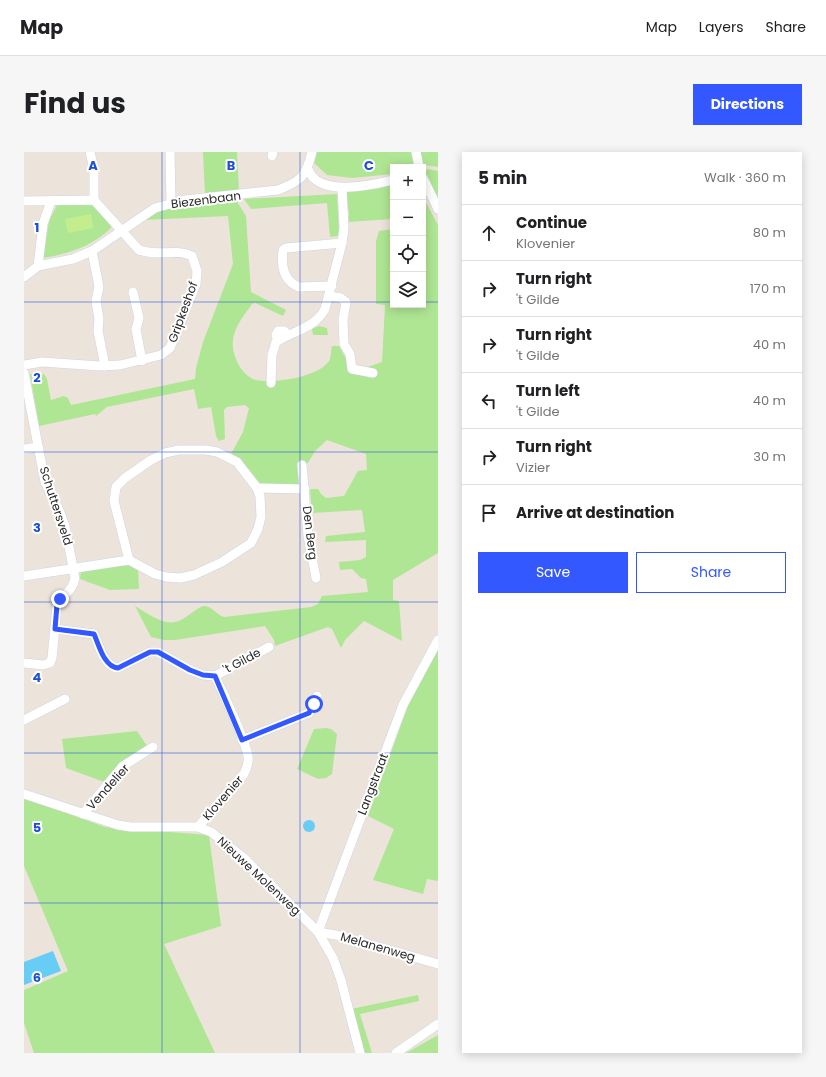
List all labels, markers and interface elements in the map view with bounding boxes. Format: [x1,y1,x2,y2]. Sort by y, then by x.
text: Map [20,14,63,41]
text: Map [646,17,677,37]
text: Layers [699,17,743,37]
text: Share [765,17,806,37]
text: Find us [24,84,126,123]
button: Directions [693,84,802,125]
text: A [88,156,98,175]
text: B [227,156,236,175]
text: C [364,156,374,175]
map controls [390,164,426,308]
button: + [390,164,426,200]
text: 5 min [478,166,527,190]
text: Walk · 360 m [704,168,786,187]
street label: Biezenbaan [170,187,242,212]
button: − [390,200,426,236]
text: Continue [516,212,587,233]
text: 1 [35,218,39,237]
icon: ahead [478,222,500,244]
text: 80 m [753,223,786,242]
text: Klovenier [516,234,575,253]
button: locate [390,236,426,272]
text: Turn right [516,268,592,289]
button: layers [390,272,426,308]
icon: right [478,278,500,300]
street label: Gripkeshof [164,279,201,345]
text: 170 m [750,279,786,298]
text: 't Gilde [516,290,560,309]
text: Turn right [516,324,592,345]
icon: right [478,334,500,356]
text: 40 m [753,335,786,354]
text: 't Gilde [516,346,560,365]
text: 2 [33,368,41,387]
text: Turn left [516,380,580,401]
icon: left [478,390,500,412]
text: 40 m [753,391,786,410]
text: 't Gilde [516,402,560,421]
text: Turn right [516,436,592,457]
icon: right [478,446,500,468]
text: 30 m [753,447,786,466]
text: Vizier [516,458,550,477]
street label: Schuttersveld [36,464,77,547]
icon: arrive [478,502,500,524]
text: Arrive at destination [516,502,674,523]
street label: Den Berg [299,505,322,561]
text: 3 [33,518,41,537]
button: Save [478,552,628,593]
button: Share [636,552,786,593]
route end [51,590,69,608]
street label: 't Gilde [220,644,264,678]
text: 4 [33,668,42,687]
route start [305,695,323,713]
street label: Langstraat [353,751,392,817]
street label: Vendelier [82,760,133,813]
street label: Klovenier [198,771,247,824]
text: 5 [33,818,41,837]
street label: Nieuwe Molenweg [214,832,305,919]
street label: Melanenweg [339,928,418,965]
text: 6 [33,968,41,987]

